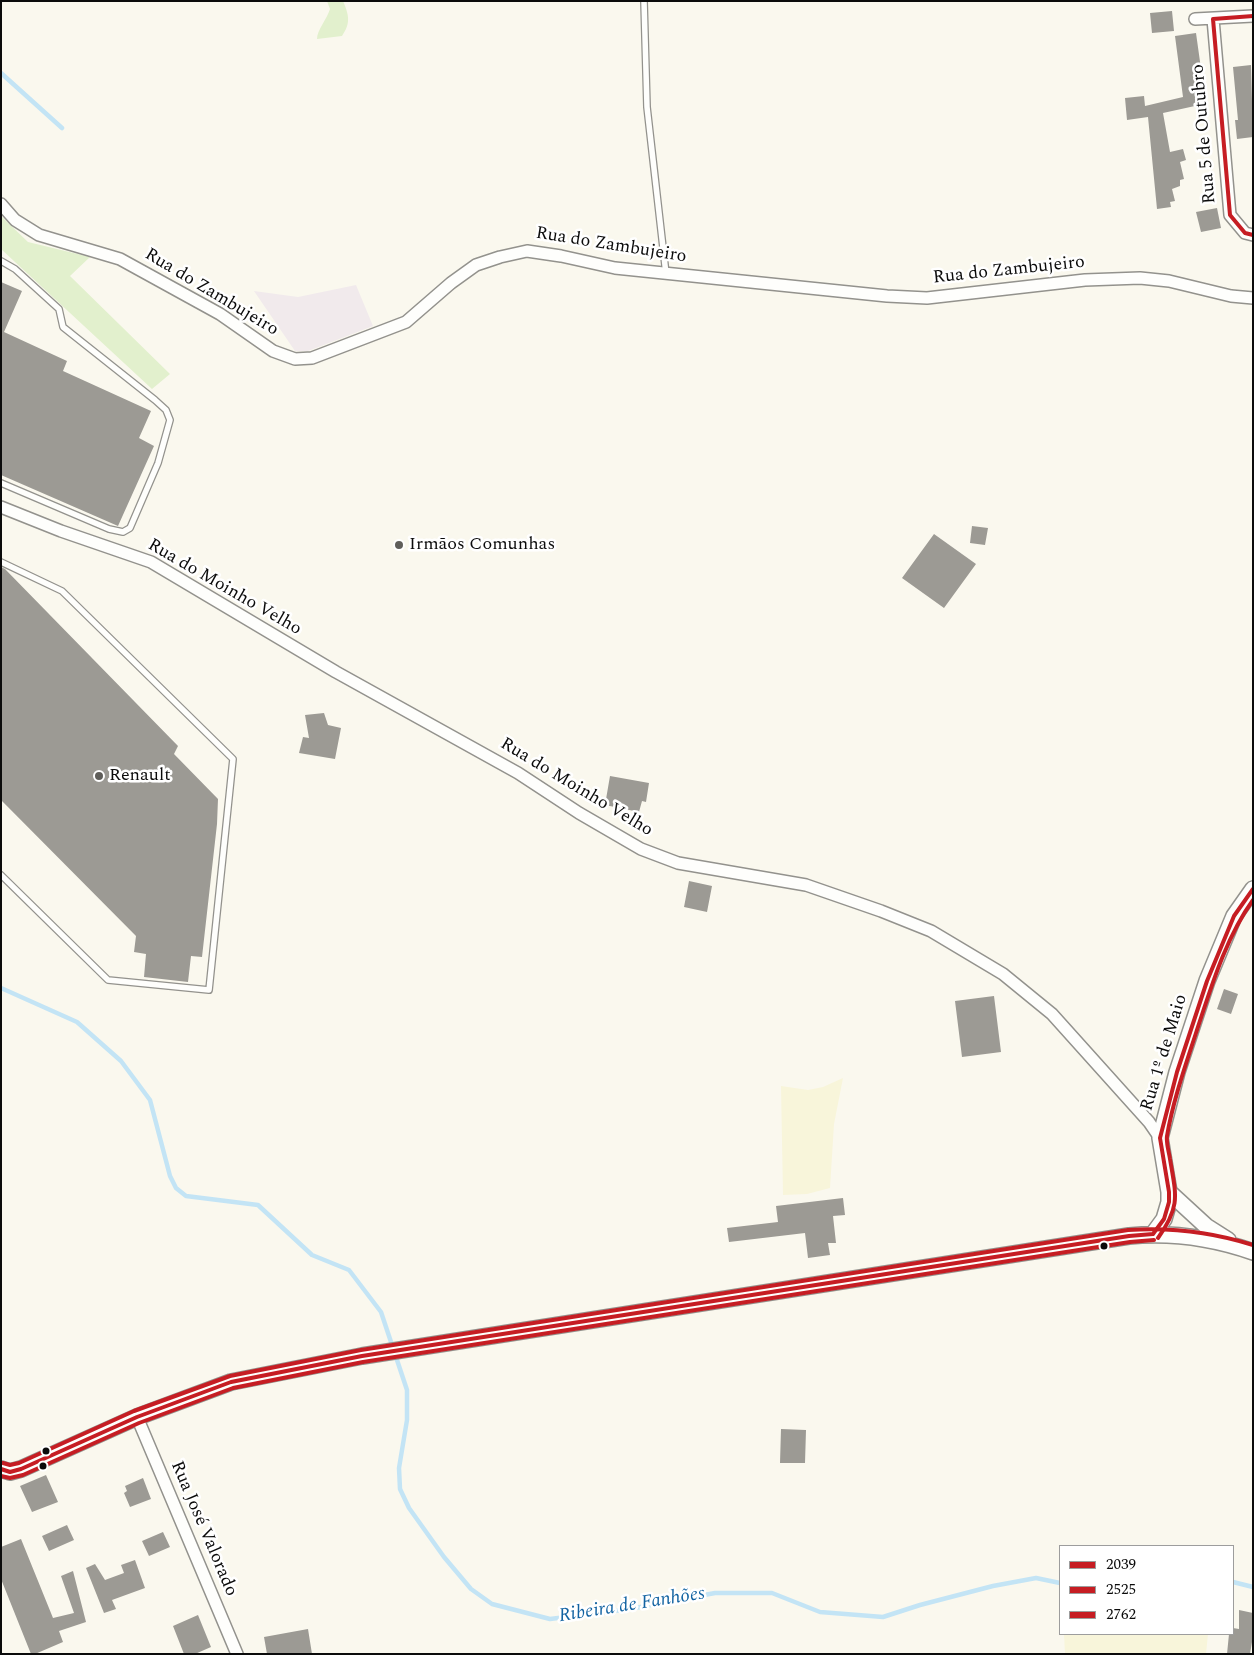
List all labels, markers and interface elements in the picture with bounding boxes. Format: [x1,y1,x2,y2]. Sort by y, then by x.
street label: Rua 5 de Outubro [1188,63,1222,205]
street label: Rua do Zambujeiro [534,223,688,269]
street label: Rua do Zambujeiro [140,245,282,341]
street label: Rua do Zambujeiro [932,252,1086,290]
place label: Irmãos Comunhas [409,534,555,556]
street label: Rua do Moinho Velho [143,535,305,641]
marker: Irmãos Comunhas [393,539,405,551]
street label: Rua do Moinho Velho [496,734,656,842]
place label: Renault [109,765,171,787]
marker: Renault [93,770,105,782]
street label: Rua 1º de Maio [1137,992,1193,1114]
unlabelled marker [1099,1241,1109,1251]
unlabelled marker [41,1446,51,1456]
street label: Rua José Valorado [165,1458,241,1600]
unlabelled marker [38,1461,48,1471]
legend [1059,1545,1234,1635]
text: 2039 [1106,1553,1136,1576]
text: 2525 [1106,1578,1136,1601]
water label: Ribeira de Fanhões [557,1583,707,1629]
text: 2762 [1106,1603,1136,1626]

